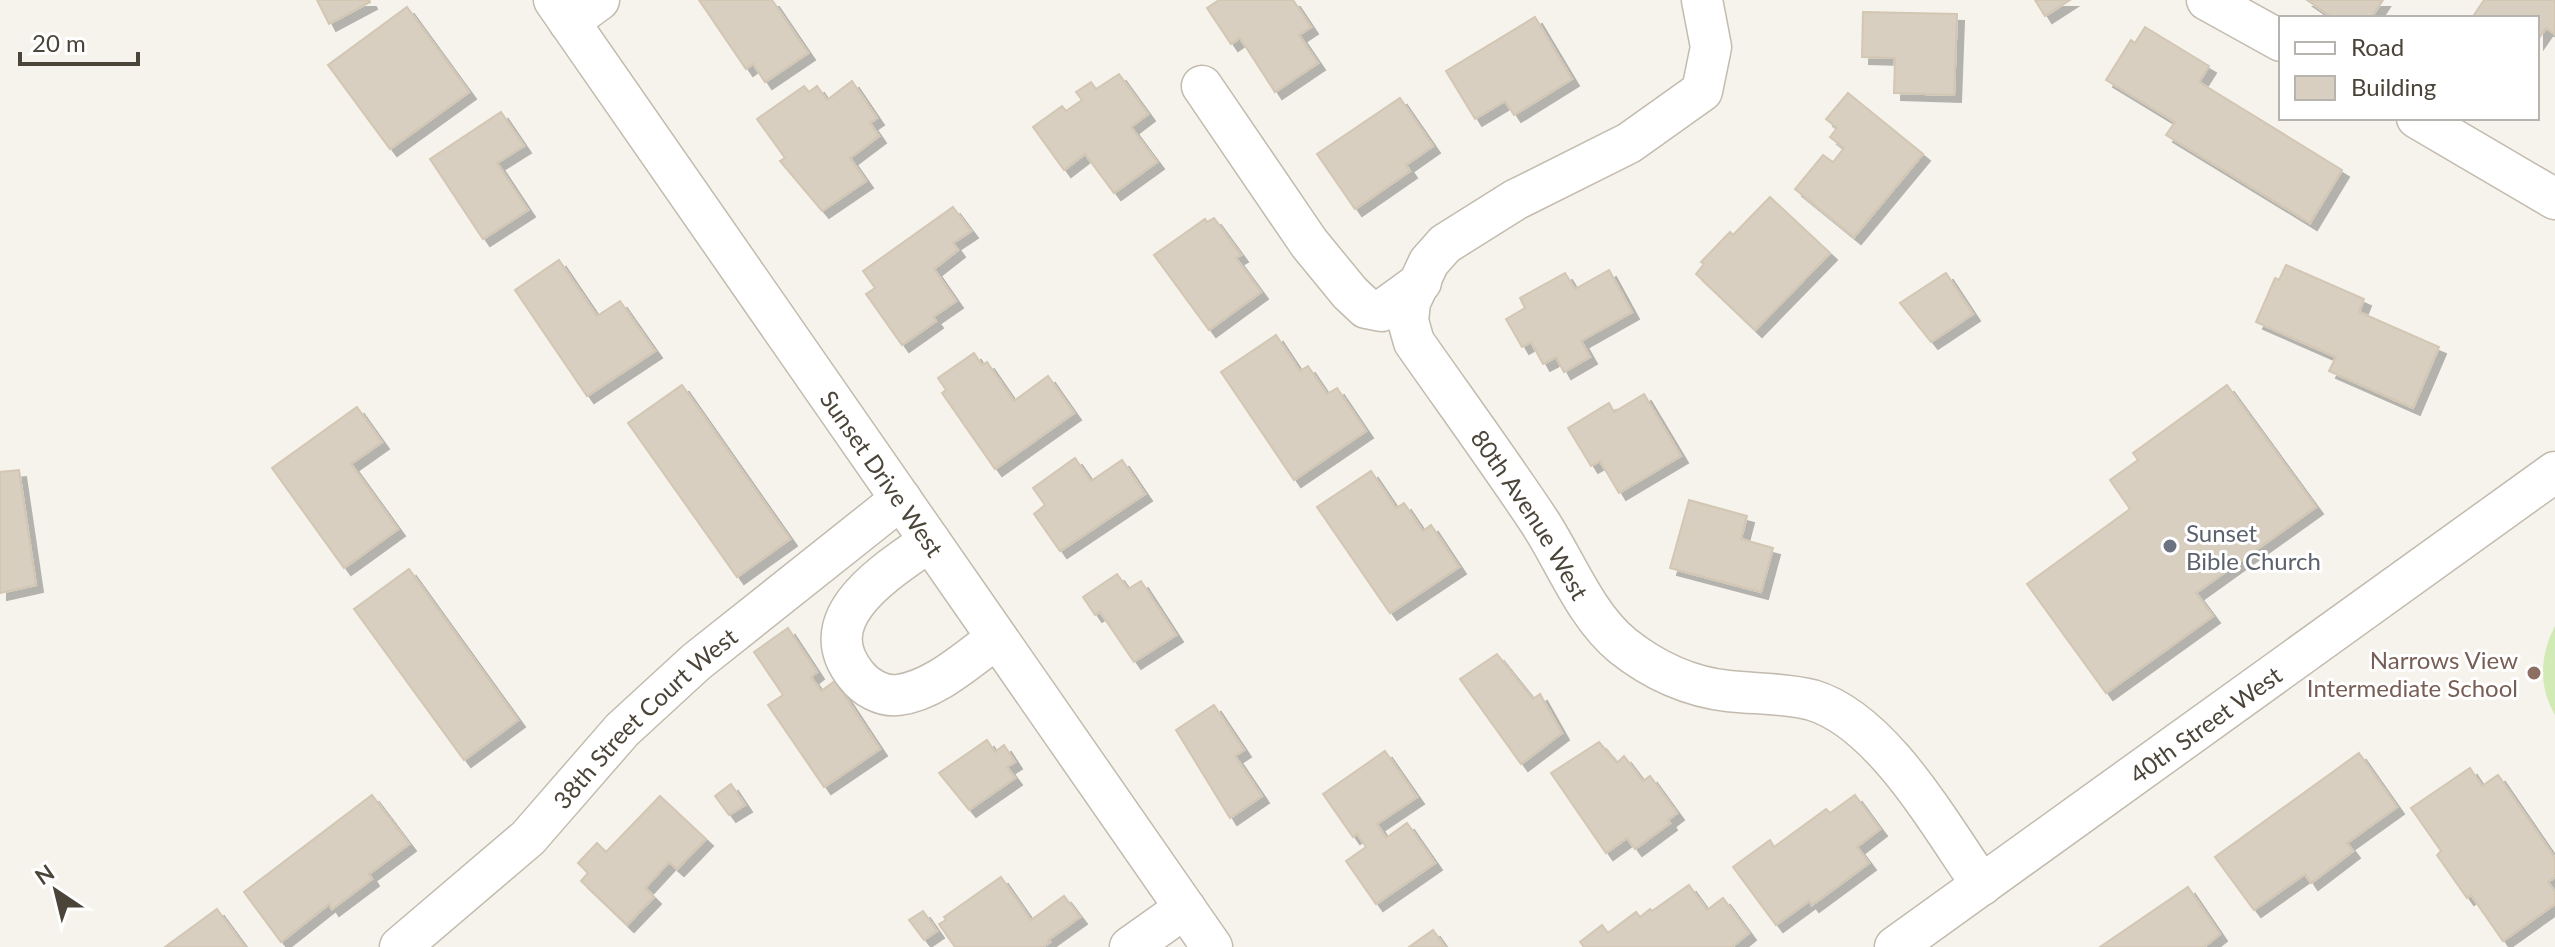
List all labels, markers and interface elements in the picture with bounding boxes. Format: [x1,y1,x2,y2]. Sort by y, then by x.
scale bar [20,16,138,66]
legend [2279,16,2539,120]
text: 20 m [32,28,86,57]
text: Road [2351,32,2404,61]
text: Building [2351,72,2436,101]
street label: Sunset Drive West [815,384,951,562]
street label: 80th Avenue West [1466,424,1595,605]
place label: Sunset Bible Church [2186,518,2321,575]
marker: Sunset Bible Church [2161,537,2179,555]
street label: 38th Street Court West [546,621,743,814]
place label: Narrows View Intermediate School [2307,645,2518,702]
street label: 40th Street West [2123,659,2287,788]
marker: Narrows View Intermediate School [2525,664,2543,682]
north arrow [16,851,96,931]
text: N [30,858,59,890]

